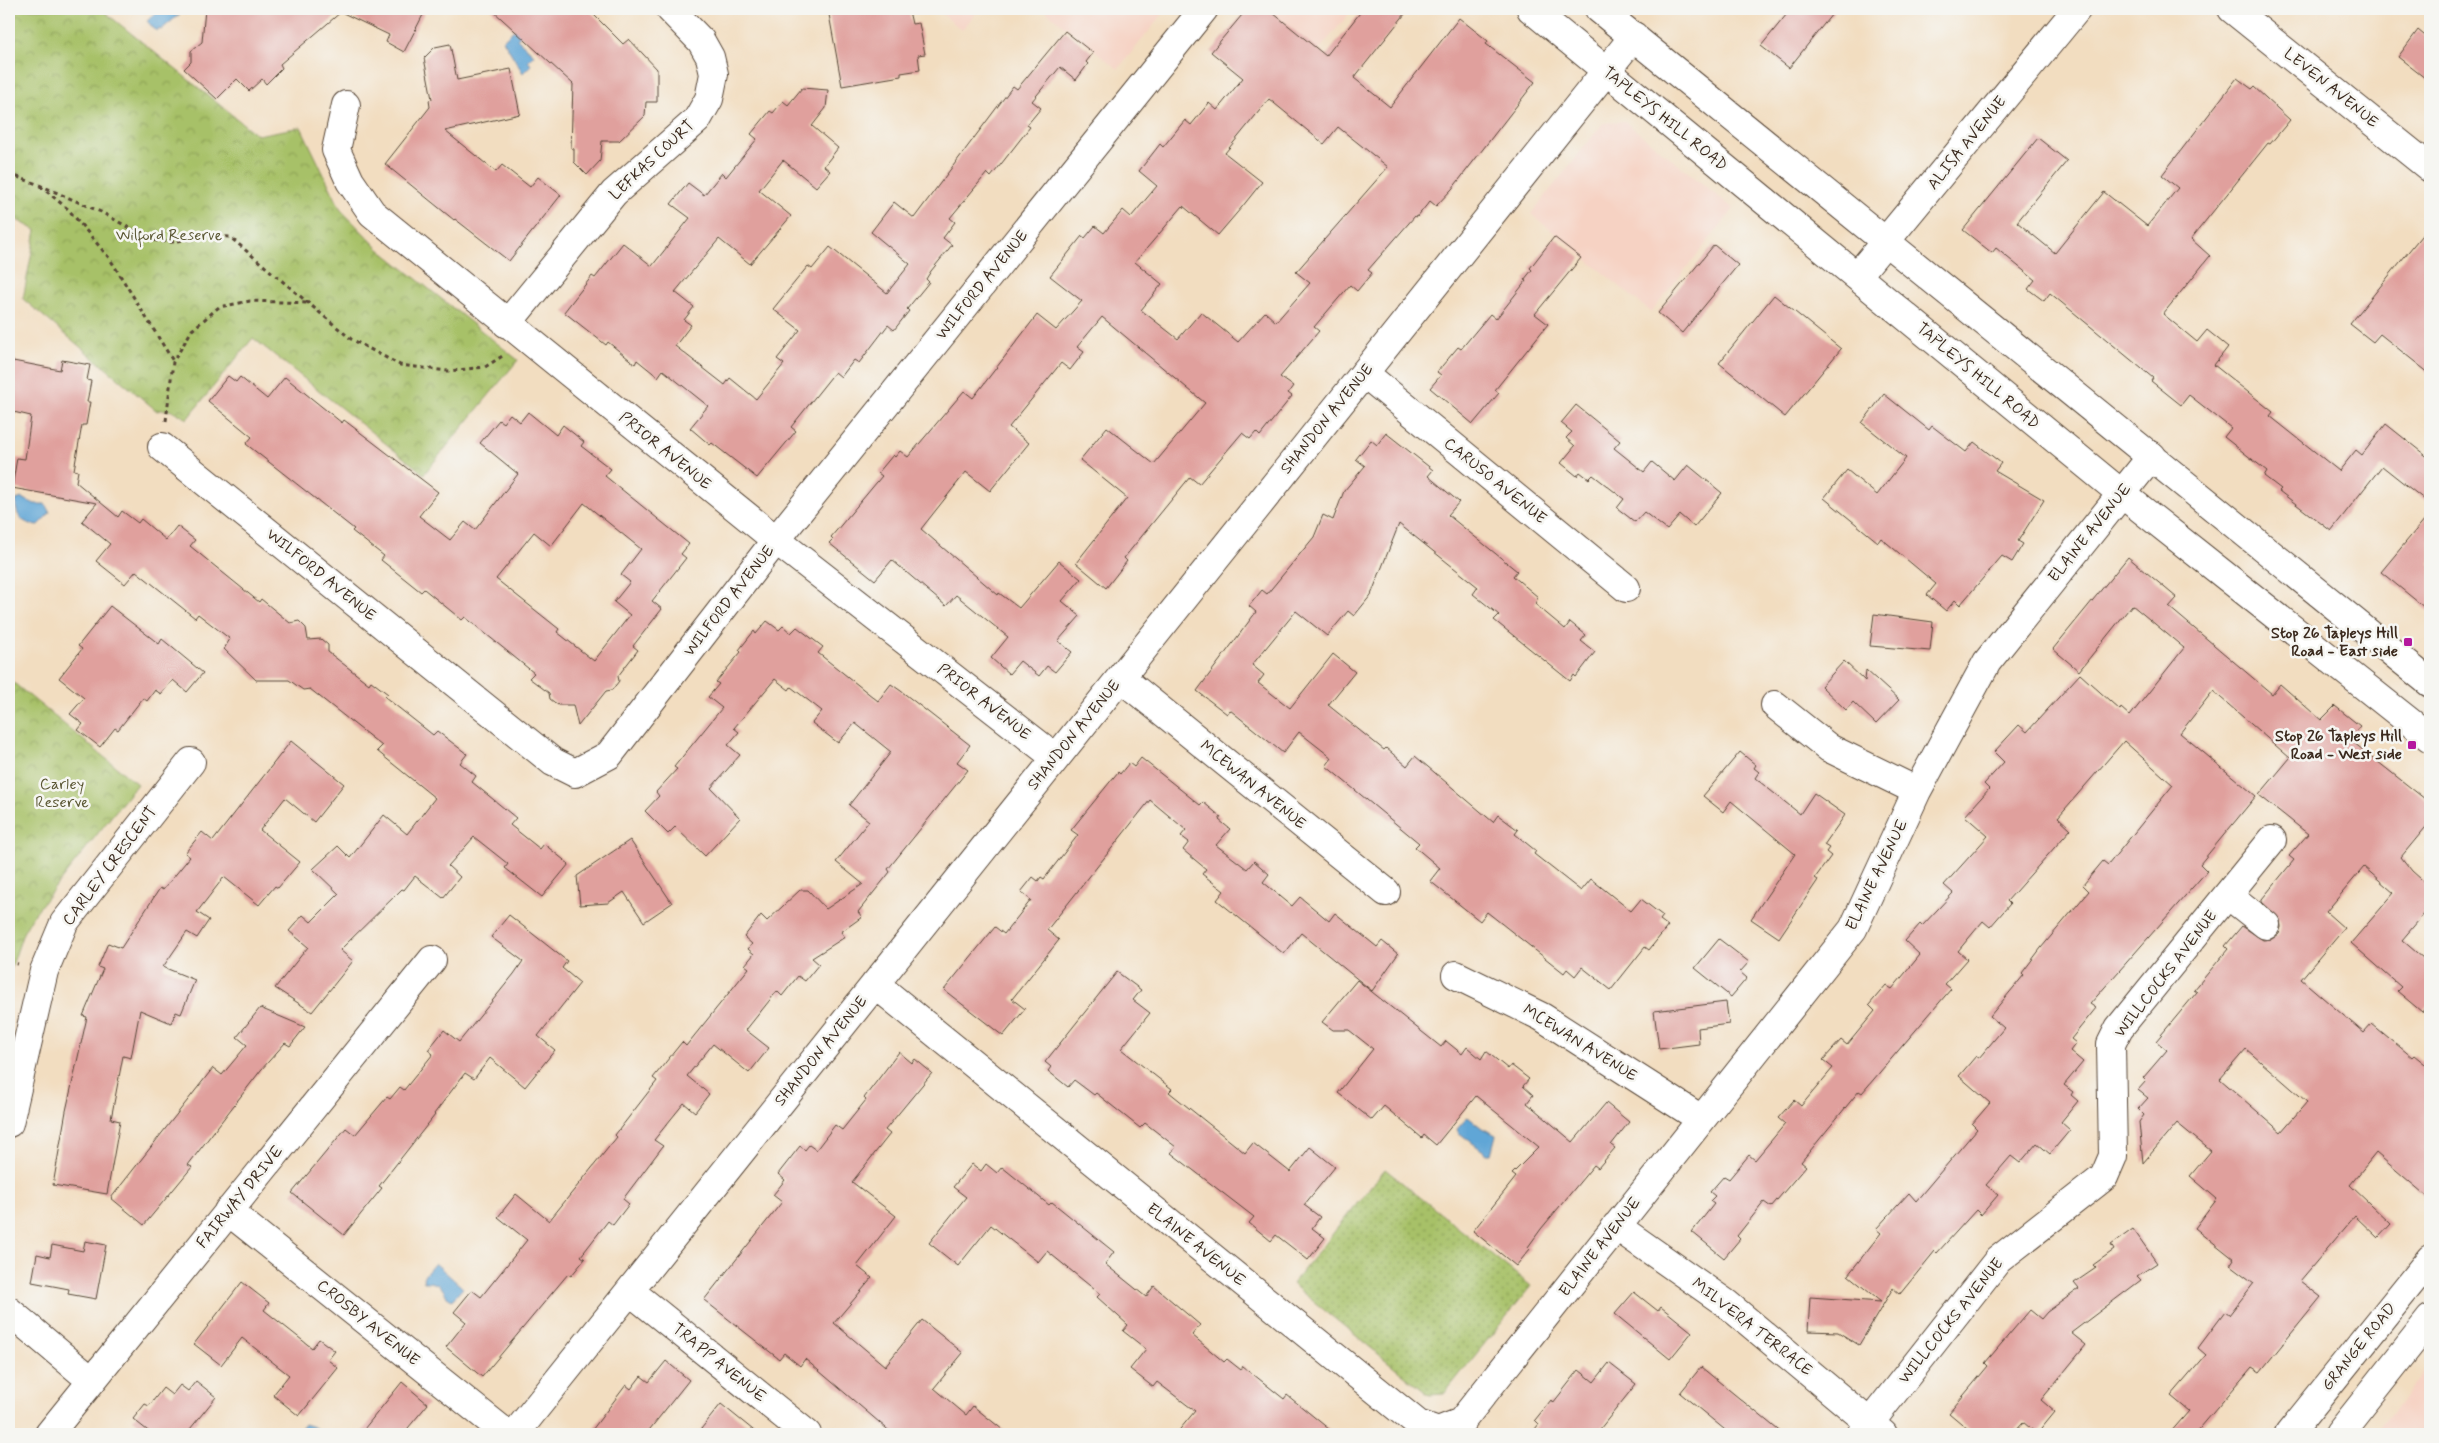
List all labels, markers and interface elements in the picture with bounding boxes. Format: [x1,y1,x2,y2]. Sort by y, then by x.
street label: LEVEN AVENUE [2279,43,2383,133]
street label: TAPLEYS HILL ROAD [1598,62,1732,176]
street label: ALISA AVENUE [1923,92,2011,194]
street label: LEFKAS COURT [605,115,699,205]
park label: Wilford Reserve [116,225,223,248]
street label: WILFORD AVENUE [931,226,1033,344]
street label: TAPLEYS HILL ROAD [1912,318,2044,434]
street label: SHANDON AVENUE [1276,359,1378,479]
street label: PRIOR AVENUE [614,407,716,495]
street label: CARUSO AVENUE [1439,433,1551,529]
street label: ELAINE AVENUE [2044,479,2136,587]
street label: WILFORD AVENUE [262,524,380,626]
street label: WILFORD AVENUE [679,541,779,661]
place label: Stop 26 Tapleys Hill Road - East side [2271,623,2398,662]
marker: Stop 26 Tapleys Hill Road - East side [2402,636,2414,648]
street label: PRIOR AVENUE [933,659,1035,745]
street label: SHANDON AVENUE [1023,675,1125,795]
place label: Stop 26 Tapleys Hill Road - West side [2275,726,2402,765]
street label: MCEWAN AVENUE [1196,736,1310,834]
marker: Stop 26 Tapleys Hill Road - West side [2406,739,2418,751]
park label: Carley Reserve [35,774,89,813]
street label: CARLEY CRESCENT [58,802,162,930]
street label: ELAINE AVENUE [1841,816,1913,934]
street label: WILLCOCKS AVENUE [2110,906,2222,1042]
street label: SHANDON AVENUE [770,991,872,1111]
street label: MCEWAN AVENUE [1519,999,1641,1087]
street label: FAIRWAY DRIVE [192,1141,288,1253]
street label: ELAINE AVENUE [1554,1193,1646,1301]
street label: ELAINE AVENUE [1142,1199,1250,1291]
street label: WILLCOCKS AVENUE [1894,1254,2008,1388]
street label: MILVERA TERRACE [1687,1273,1817,1381]
street label: CROSBY AVENUE [312,1275,424,1371]
street label: GRANGE ROAD [2317,1299,2401,1395]
street label: TRAPP AVENUE [668,1319,770,1407]

